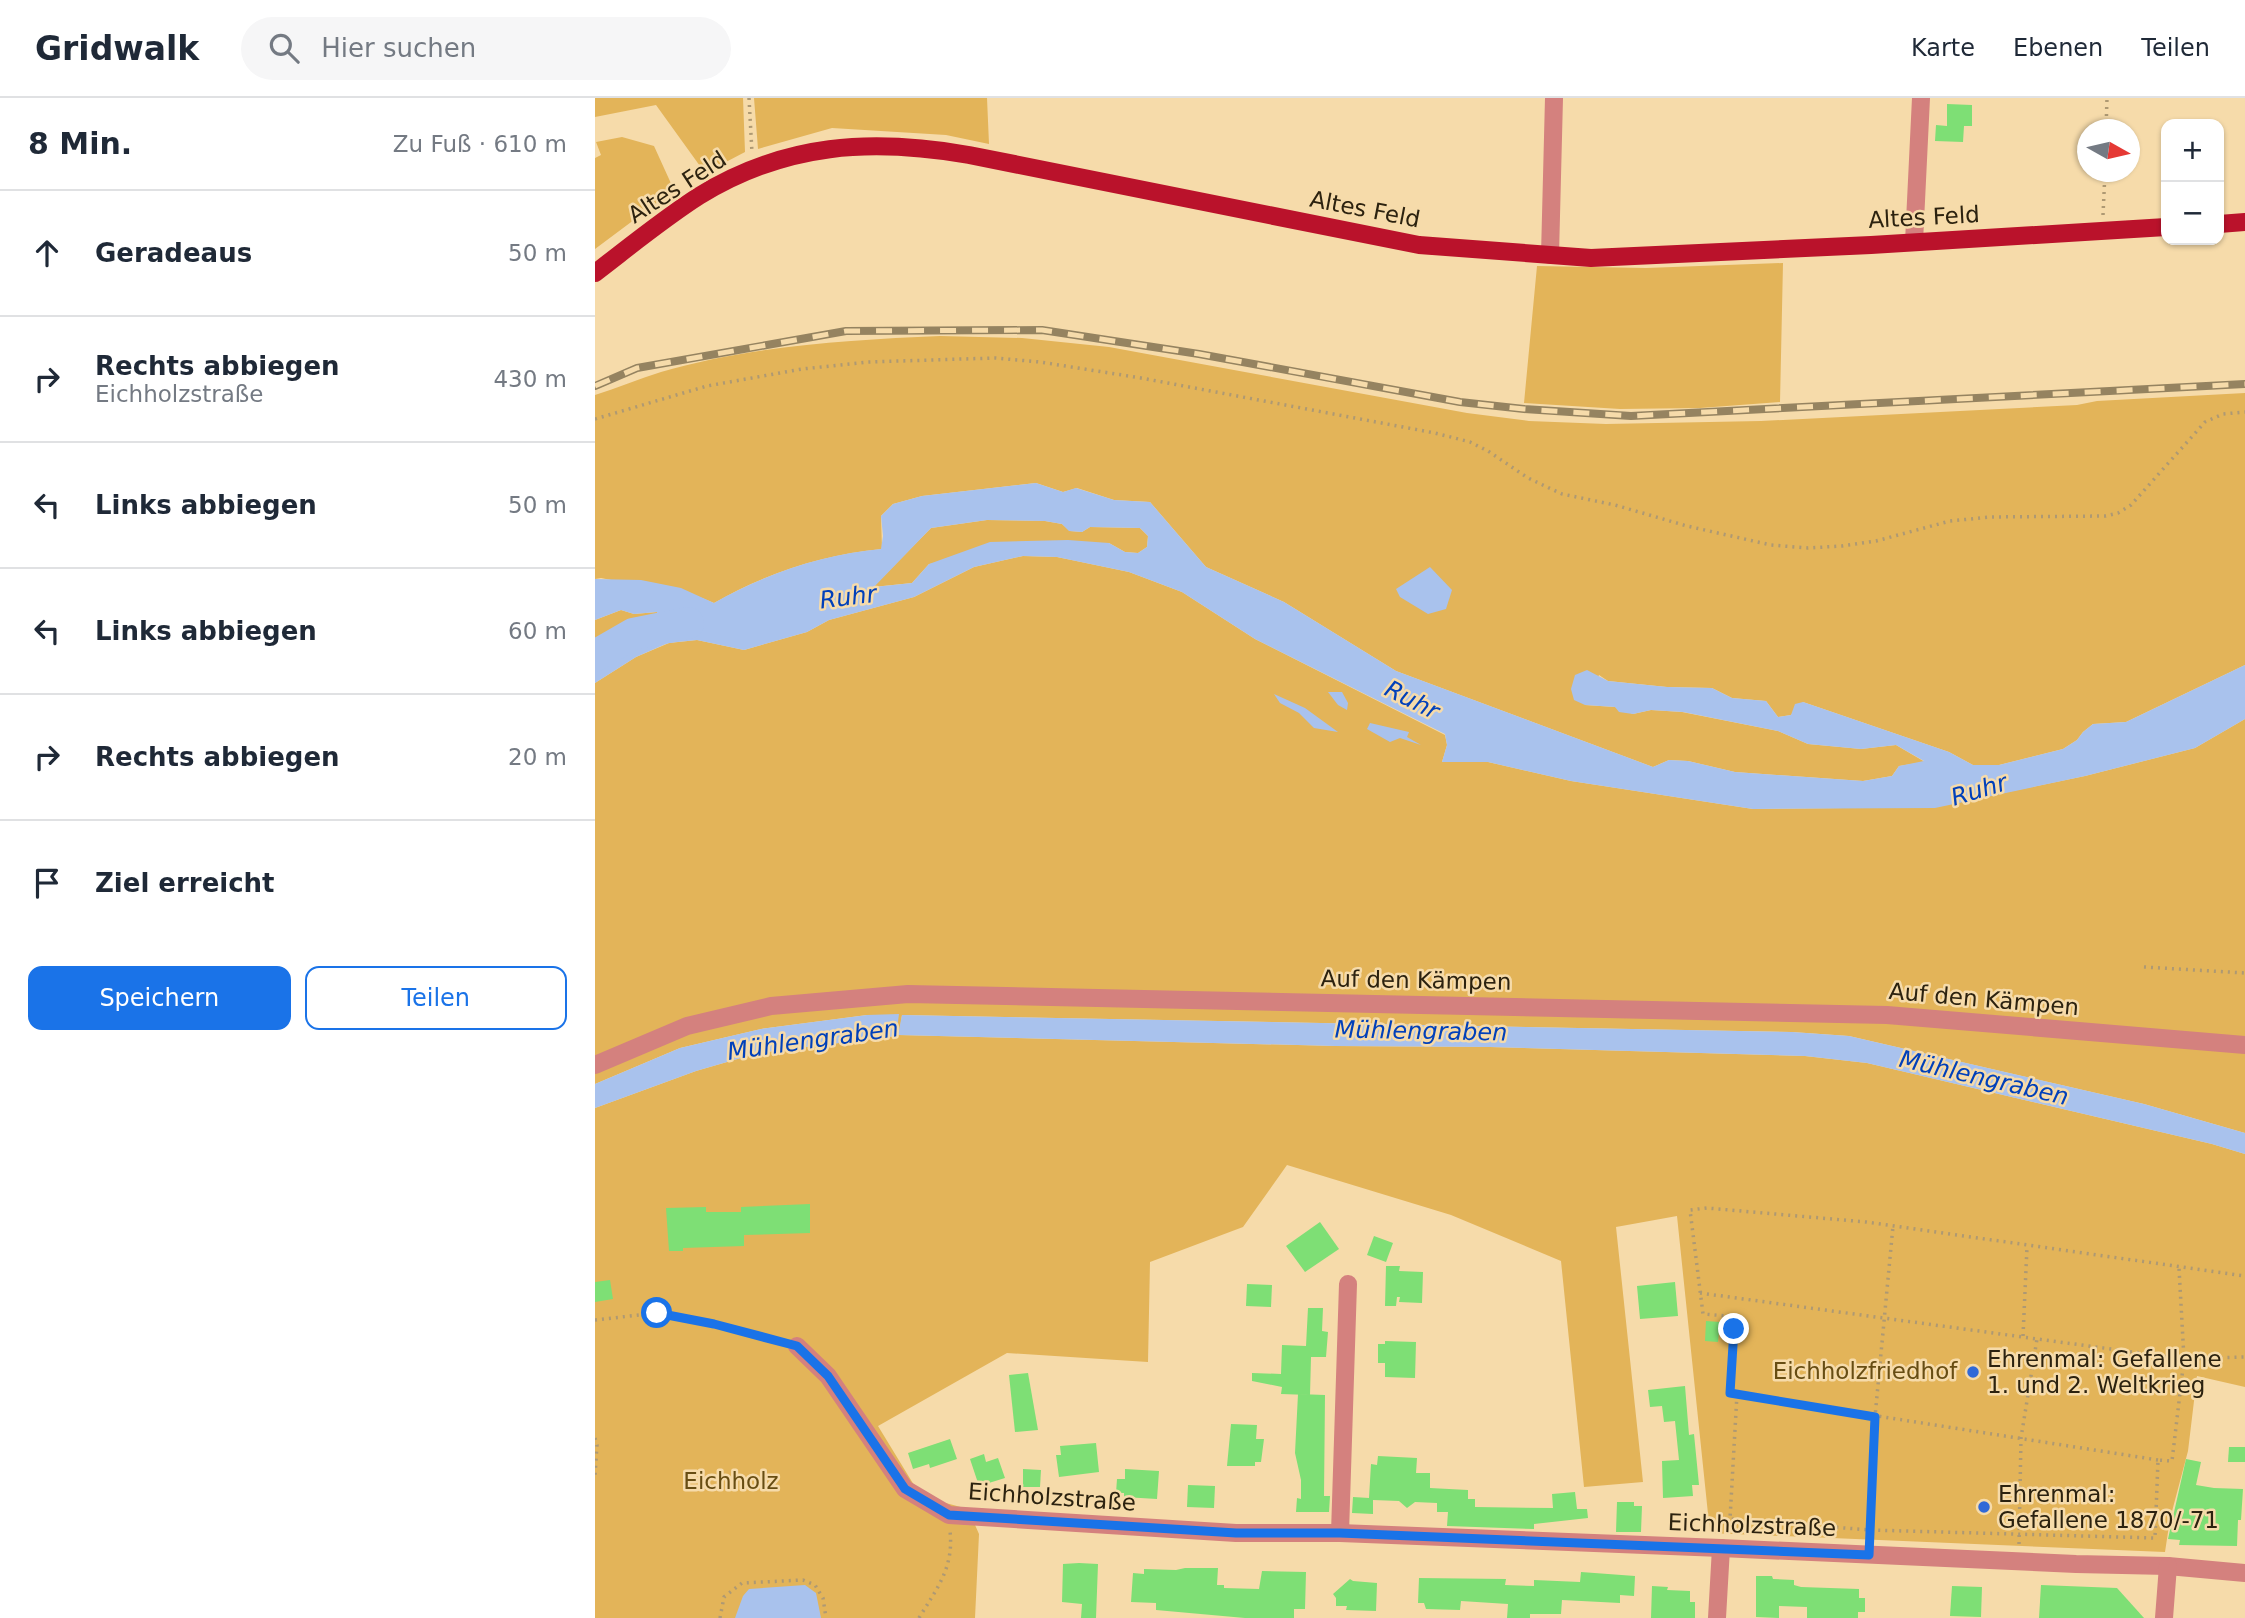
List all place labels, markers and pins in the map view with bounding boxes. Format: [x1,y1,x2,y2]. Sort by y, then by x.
place label: Ehrenmal: Gefallene 1. und 2. Weltkrieg [1987,1346,2222,1398]
marker: Ehrenmal: Gefallene 1. und 2. Weltkrieg [1965,1364,1981,1380]
place label: Ehrenmal: Gefallene 1870/-71 [1998,1481,2219,1533]
marker: Ehrenmal: Gefallene 1870/-71 [1976,1499,1992,1515]

